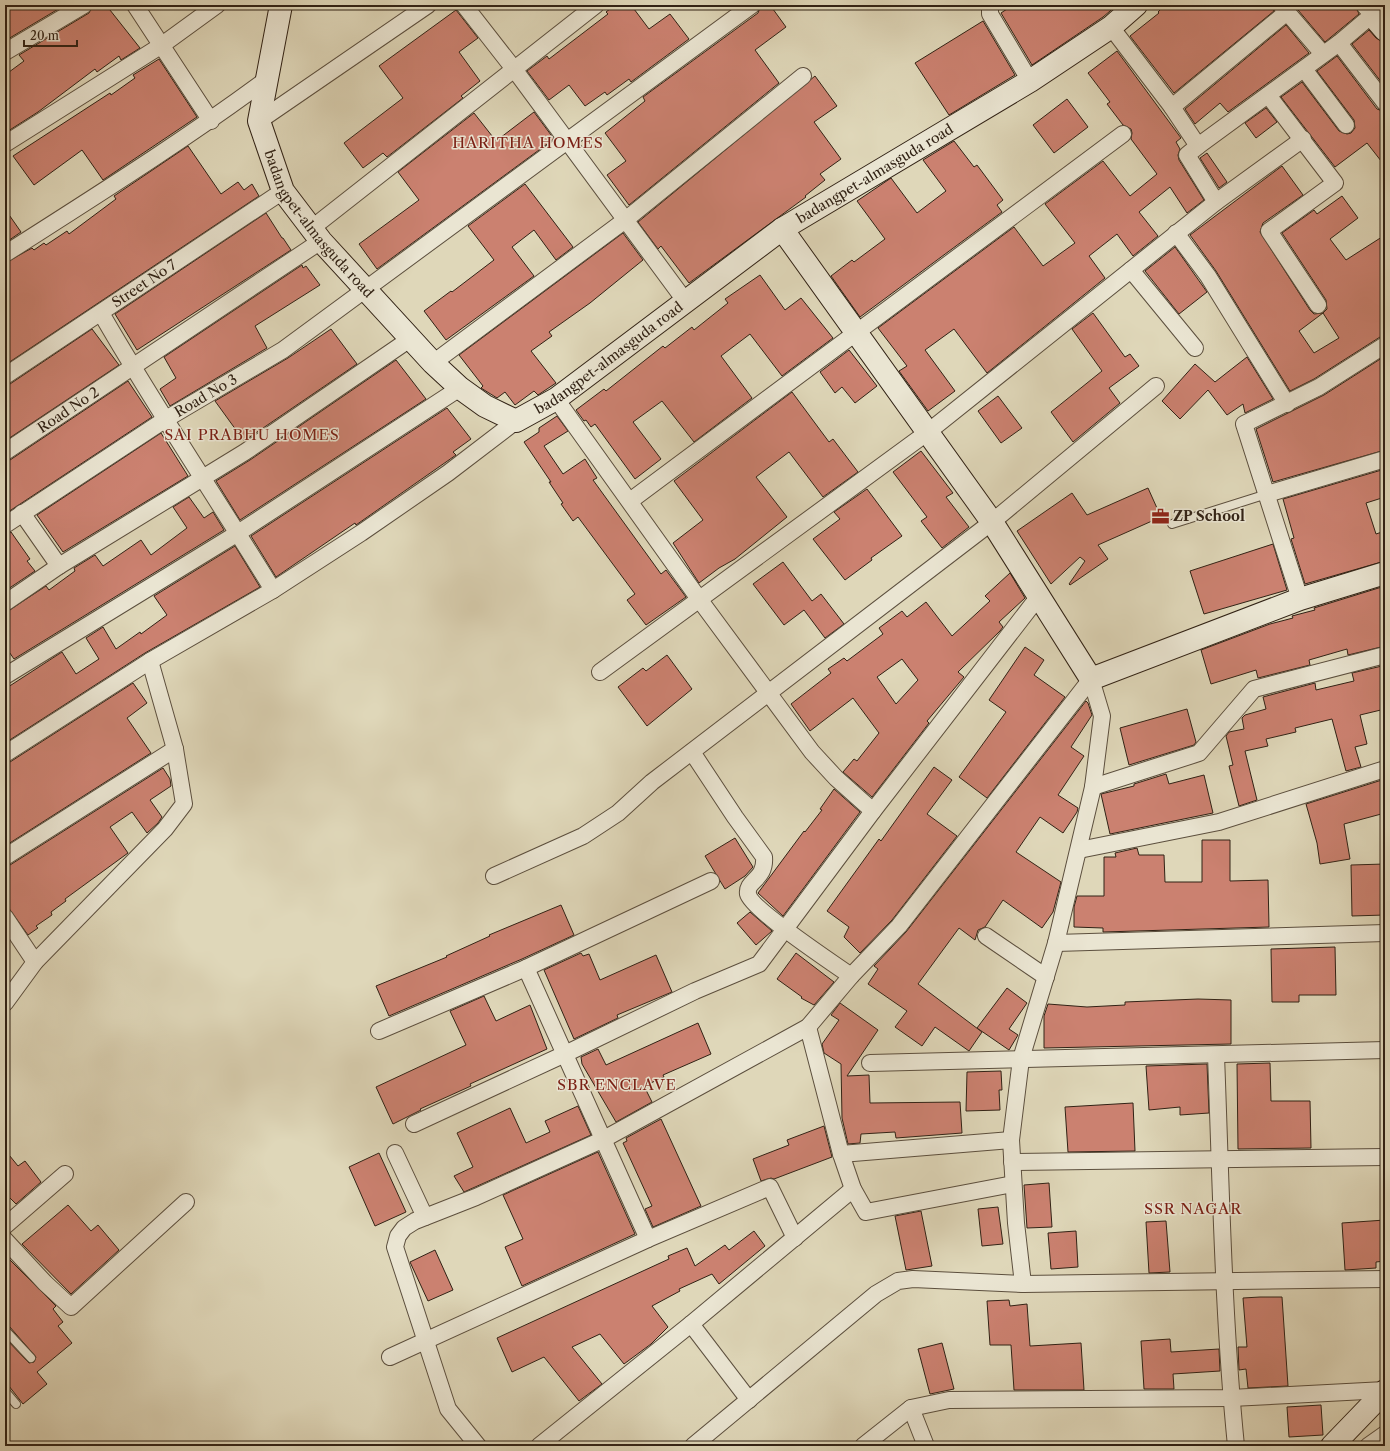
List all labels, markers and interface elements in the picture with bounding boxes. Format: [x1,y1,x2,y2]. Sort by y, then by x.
scale bar [24,22,77,48]
text: 20 m [30,28,59,43]
street label: badangpet-almasguda road [793,120,957,227]
district label: HARITHA HOMES [452,133,604,152]
street label: badangpet-almasguda road [261,148,378,302]
street label: Street No 7 [108,255,180,311]
street label: badangpet-almasguda road [532,297,687,418]
street label: Road No 3 [171,370,240,421]
street label: Road No 2 [34,383,102,437]
district label: SAI PRABHU HOMES [164,425,340,444]
office icon: ZP School [1150,506,1170,526]
place label: ZP School [1173,507,1245,525]
district label: SBR ENCLAVE [557,1075,677,1094]
district label: SSR NAGAR [1144,1199,1242,1218]

